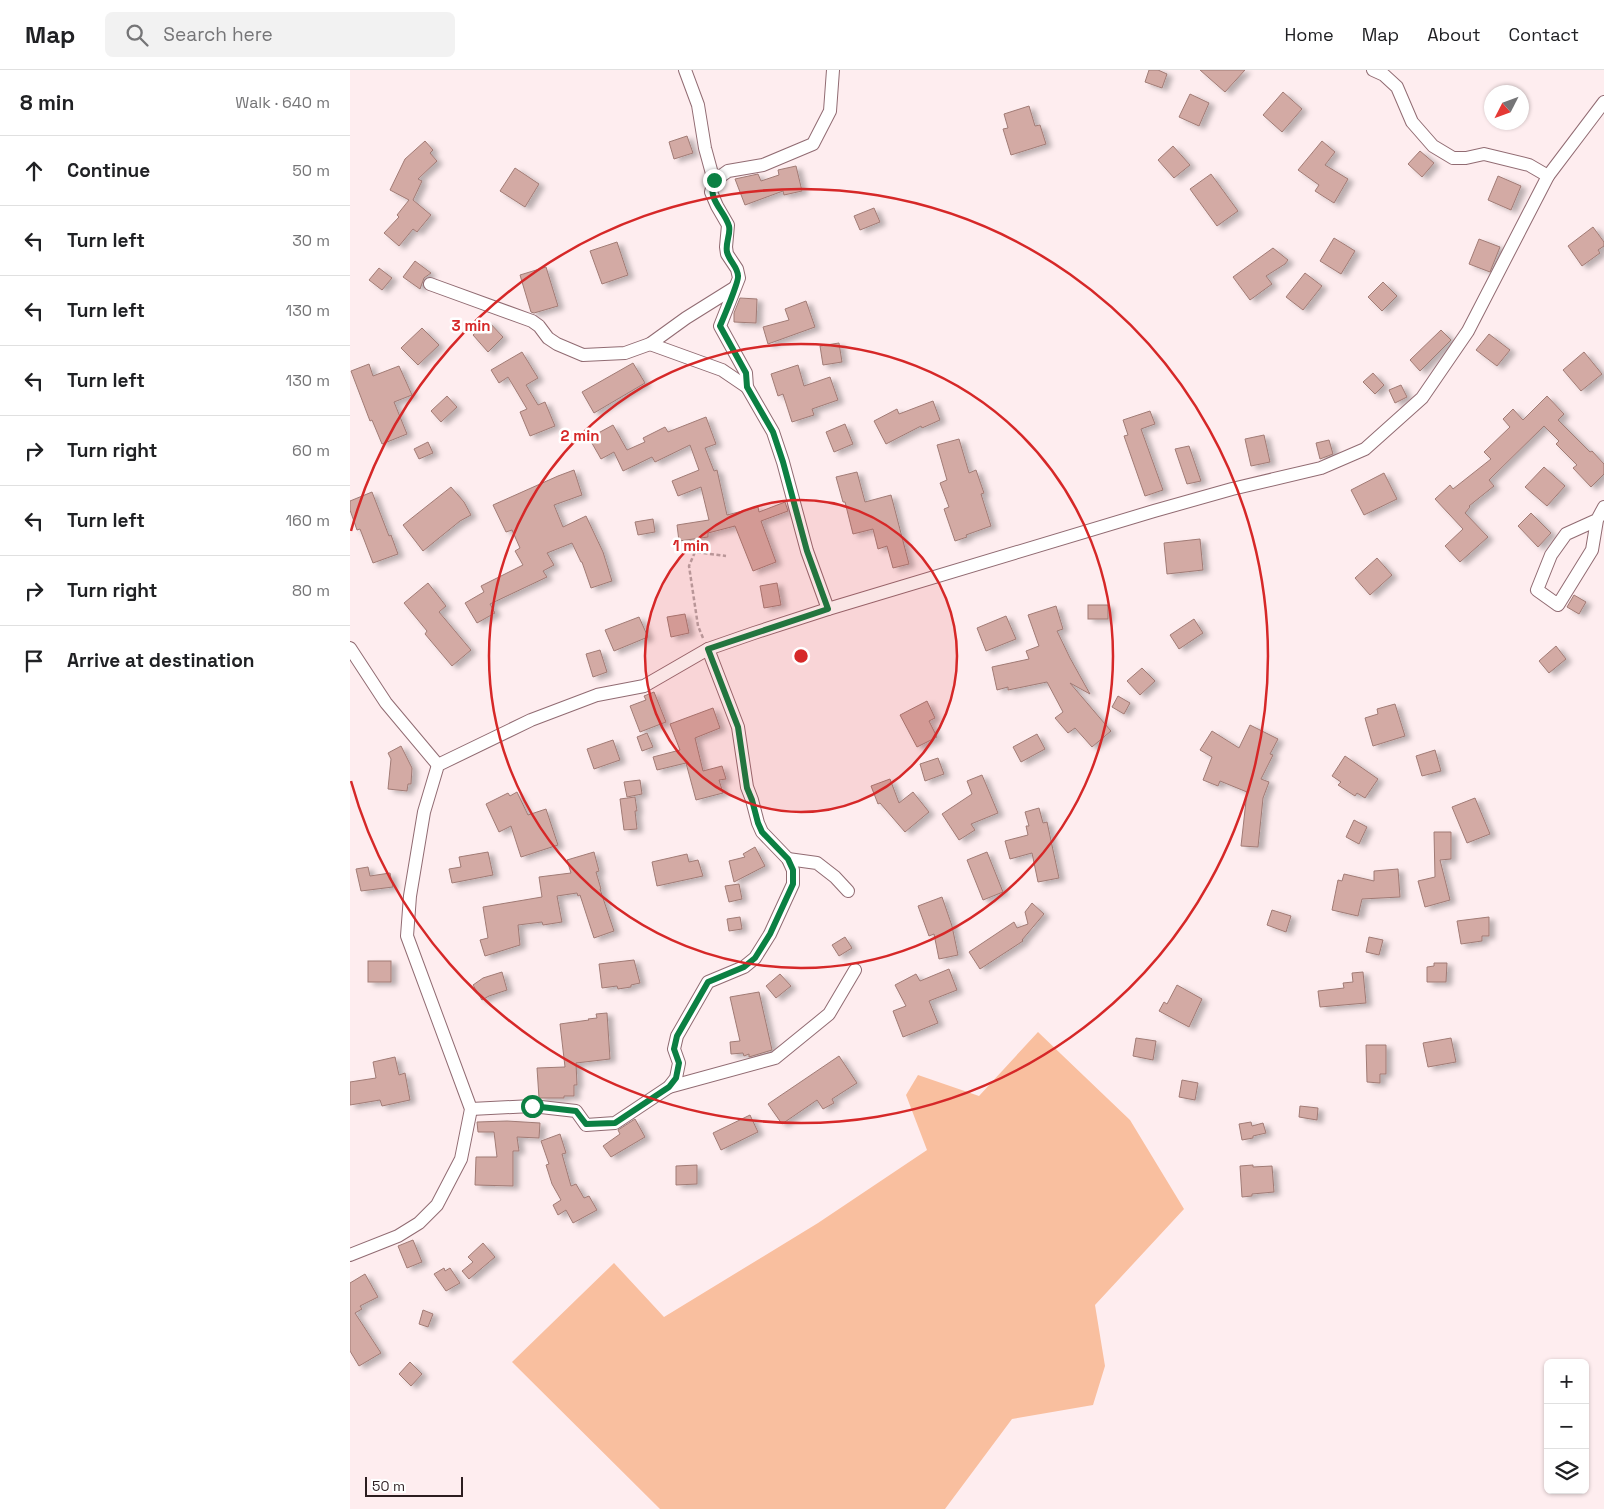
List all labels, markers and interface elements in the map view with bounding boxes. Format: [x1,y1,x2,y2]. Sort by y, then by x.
search box [105,12,455,57]
text: Map [25,19,75,50]
icon: search [123,21,151,49]
text: Search here [163,22,273,47]
text: Home [1285,23,1334,46]
text: Map [1362,23,1399,46]
text: About [1427,23,1481,46]
text: Contact [1509,23,1579,46]
north arrow [1484,85,1529,130]
text: 8 min [20,89,74,116]
text: Walk · 640 m [235,92,330,113]
icon: ahead [20,157,48,185]
text: Continue [67,158,150,183]
text: 50 m [292,160,330,181]
route end [703,169,726,192]
icon: left [20,227,48,255]
text: Turn left [67,228,145,253]
text: 30 m [292,230,330,251]
icon: left [20,297,48,325]
text: Turn left [67,298,145,323]
text: 130 m [286,300,330,321]
text: 3 min [452,316,490,335]
icon: left [20,367,48,395]
text: Turn left [67,368,145,393]
text: 130 m [286,370,330,391]
text: 2 min [561,426,599,445]
icon: right [20,437,48,465]
text: Turn right [67,438,157,463]
text: 60 m [292,440,330,461]
icon: left [20,507,48,535]
text: Turn left [67,508,145,533]
text: 160 m [285,510,330,531]
text: 1 min [673,536,709,555]
icon: right [20,577,48,605]
text: Turn right [67,578,157,603]
text: 80 m [292,580,330,601]
icon: arrive [20,647,48,675]
centre of rings [792,647,810,665]
text: Arrive at destination [67,648,255,673]
route start [521,1095,544,1118]
map controls [1544,1359,1589,1494]
button: + [1544,1359,1589,1404]
button: − [1544,1404,1589,1449]
button: layers [1544,1449,1589,1494]
scale bar [365,1474,462,1497]
text: 50 m [372,1477,405,1495]

